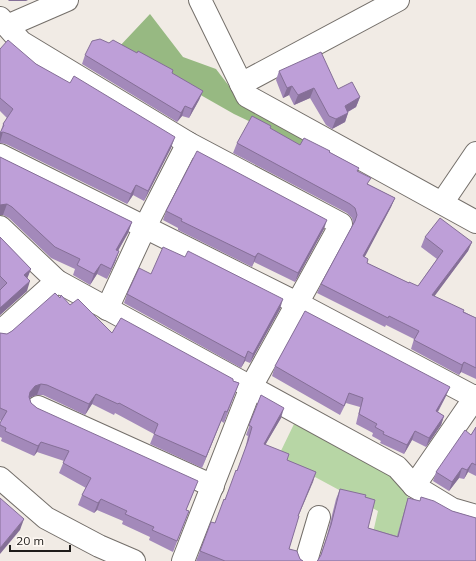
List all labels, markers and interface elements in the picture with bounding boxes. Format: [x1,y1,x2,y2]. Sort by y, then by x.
scale bar [10,527,70,553]
text: 20 m [16,533,44,548]

